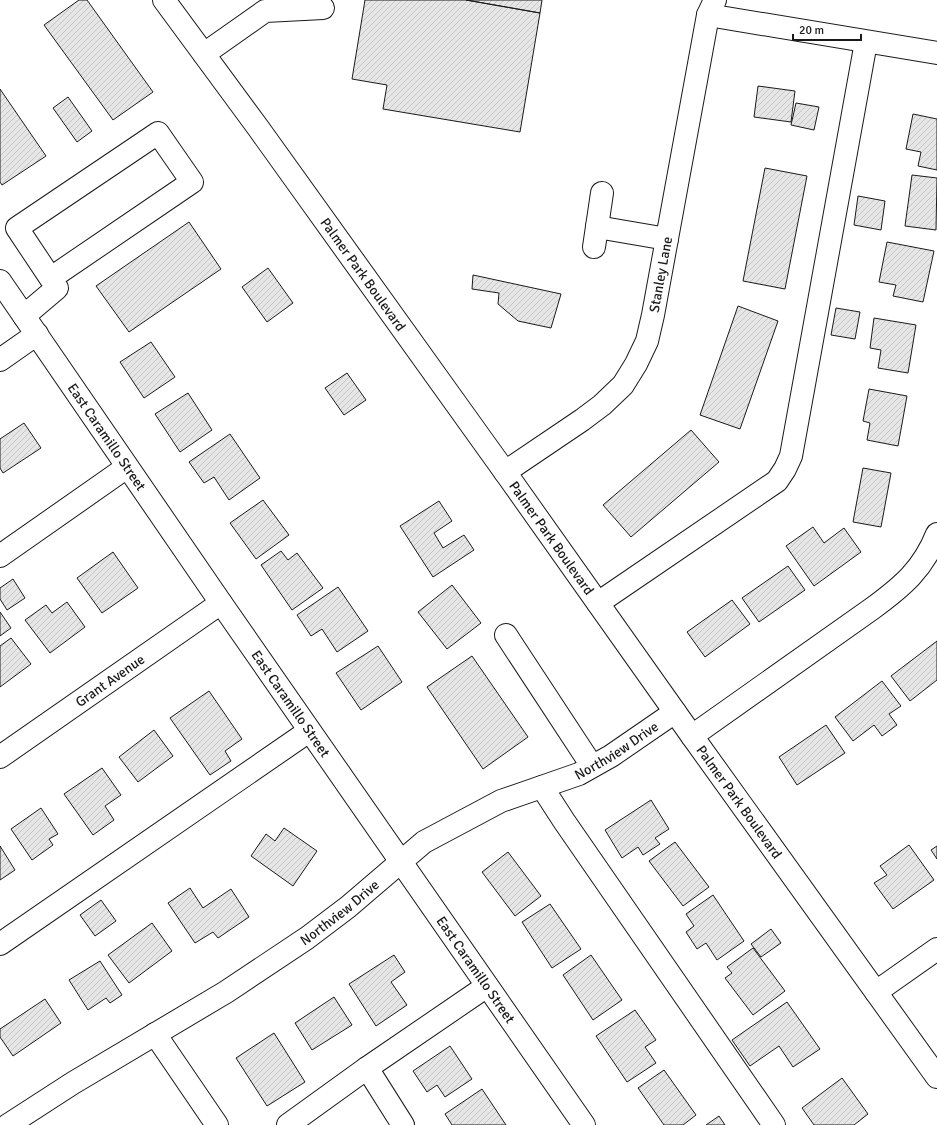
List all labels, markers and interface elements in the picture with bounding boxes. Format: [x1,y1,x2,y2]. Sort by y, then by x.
scale bar [793,16,861,42]
text: 20 m [799,23,824,38]
street label: Palmer Park Boulevard [316,215,409,335]
street label: Stanley Lane [646,235,676,314]
street label: East Caramillo Street [64,380,149,494]
street label: Palmer Park Boulevard [505,478,597,598]
street label: East Caramillo Street [247,647,334,761]
street label: Grant Avenue [72,651,148,711]
street label: Northview Drive [572,718,662,784]
street label: Palmer Park Boulevard [693,742,785,862]
street label: Northview Drive [297,876,383,949]
street label: East Caramillo Street [432,913,519,1027]

